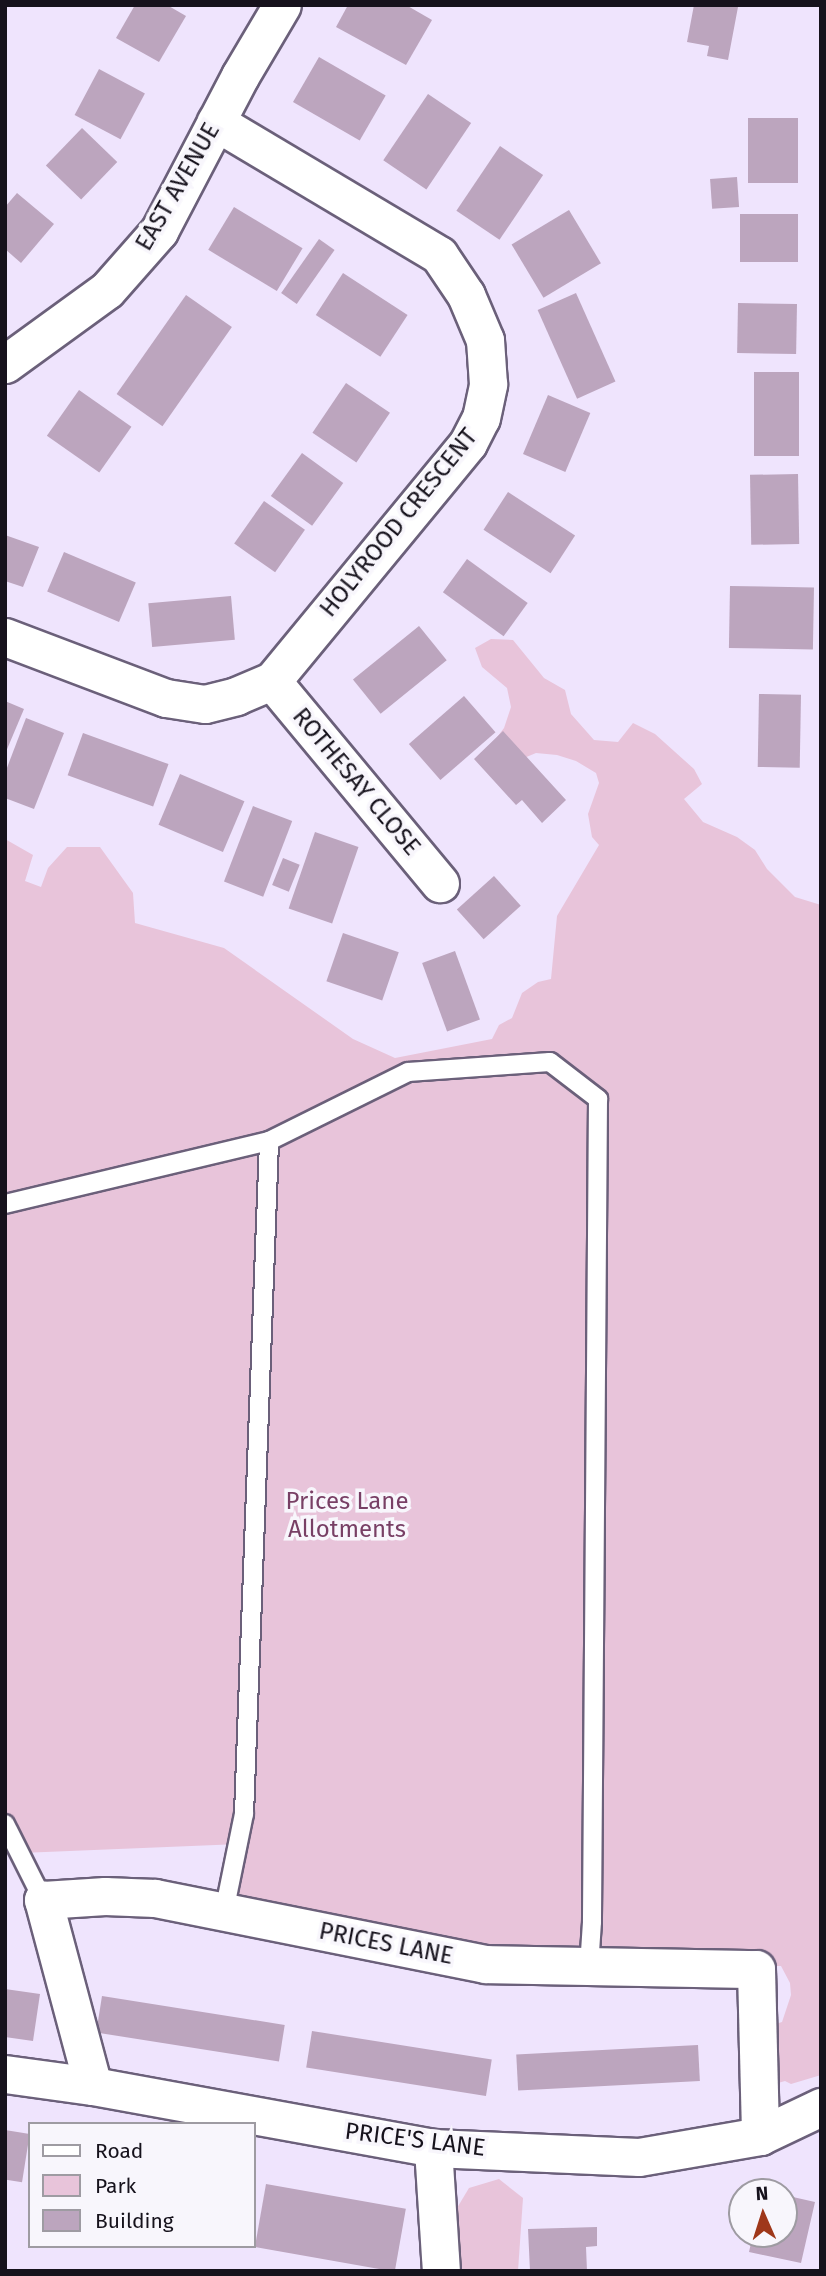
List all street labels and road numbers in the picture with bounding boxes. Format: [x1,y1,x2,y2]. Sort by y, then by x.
street label: EAST AVENUE [130,118,226,256]
street label: HOLYROOD CRESCENT [314,423,484,623]
street label: ROTHESAY CLOSE [286,703,426,861]
street label: PRICES LANE [317,1917,455,1971]
street label: PRICE'S LANE [343,2117,487,2163]

